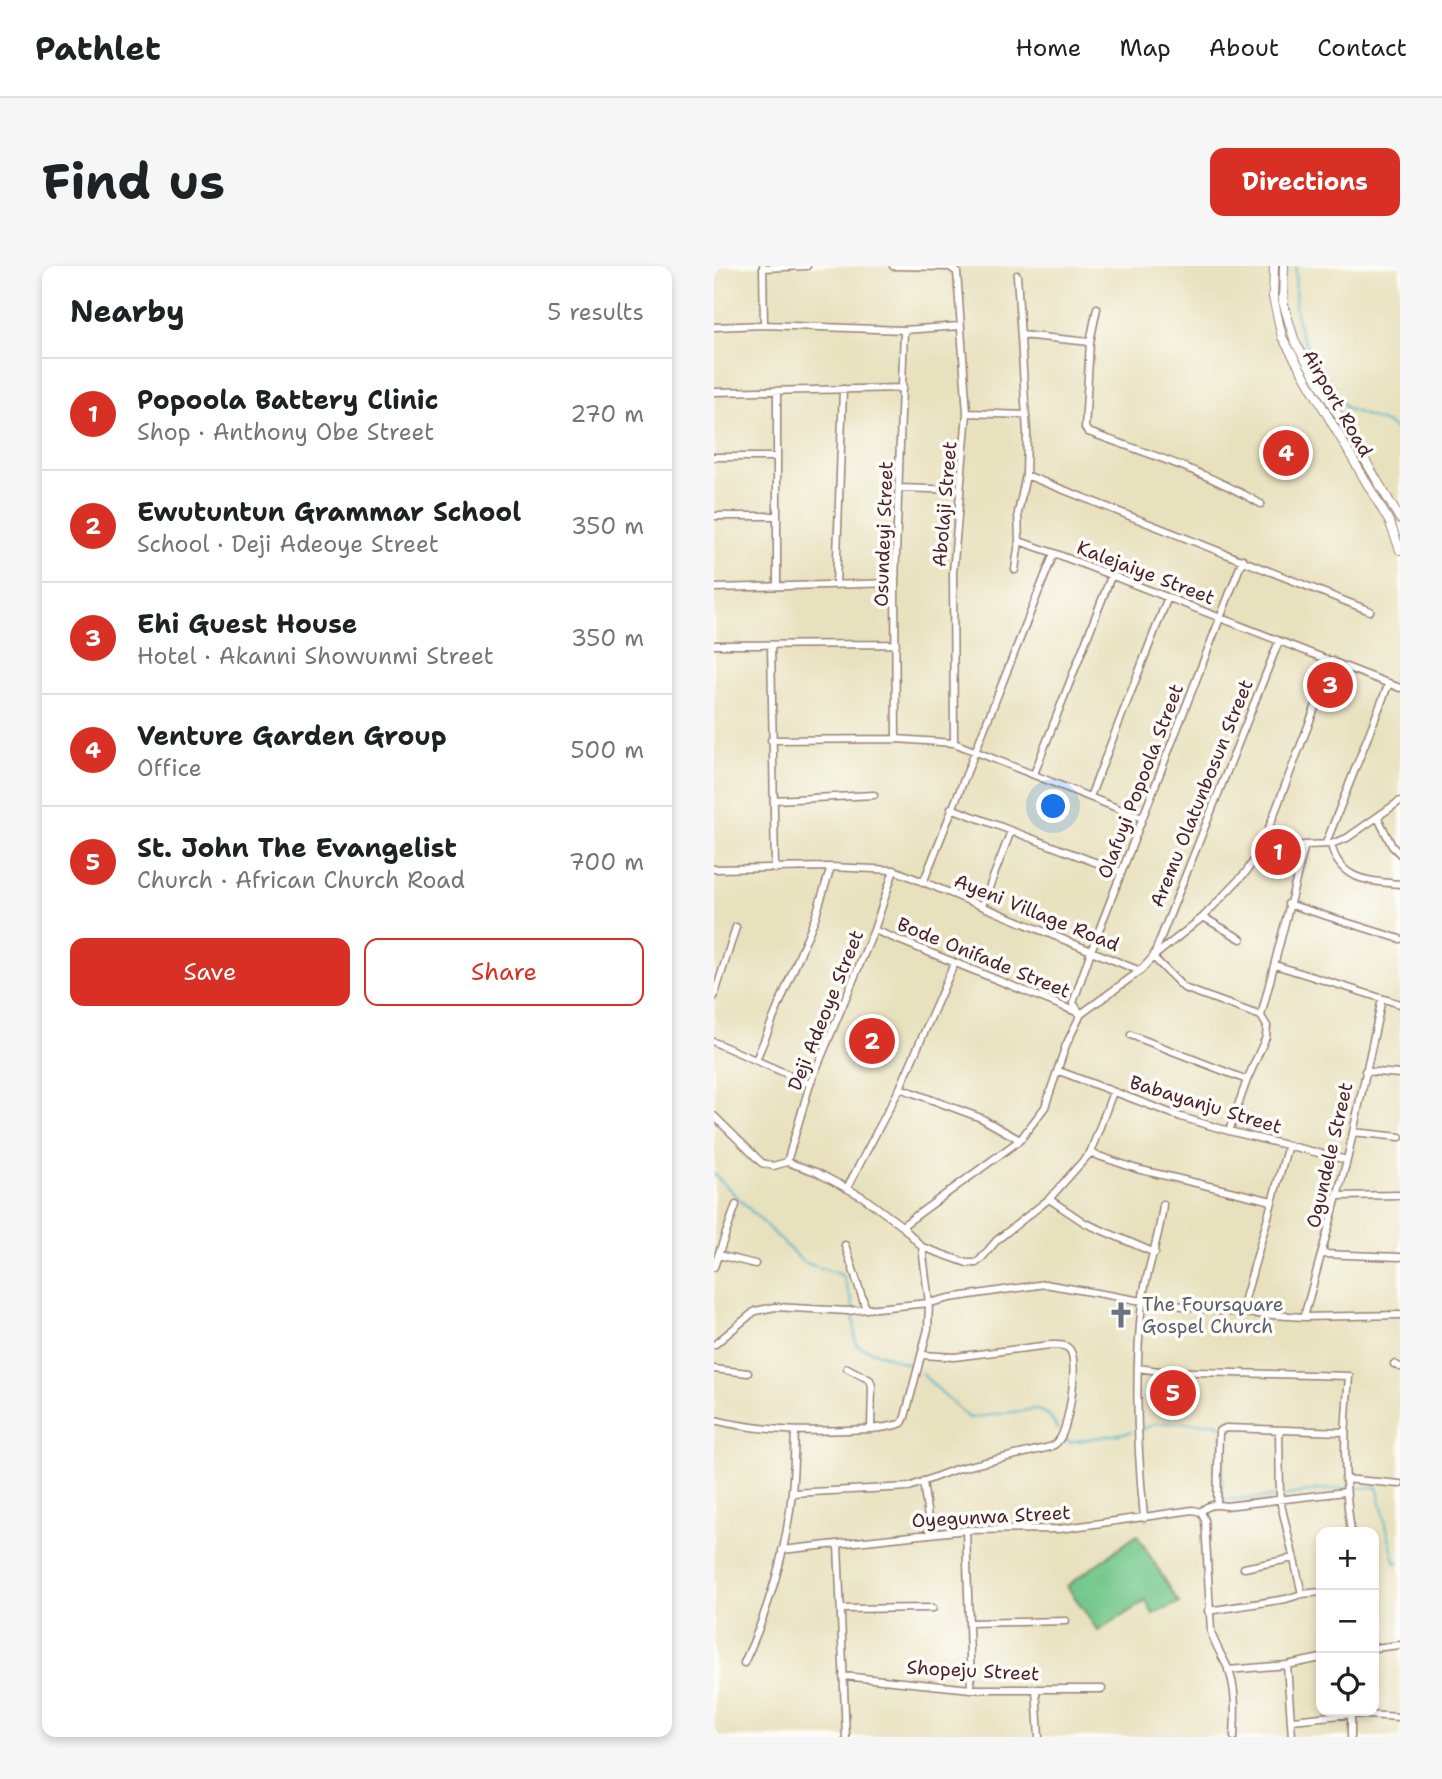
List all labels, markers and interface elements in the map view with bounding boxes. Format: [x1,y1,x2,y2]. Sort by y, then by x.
text: Pathlet [35,26,161,71]
text: Home [1015,32,1081,64]
text: Map [1119,32,1171,64]
text: About [1209,32,1279,64]
text: Contact [1317,32,1407,64]
button: Directions [1210,148,1400,216]
text: Find us [42,149,225,215]
text: Nearby [70,291,185,332]
text: 5 results [547,297,644,327]
street label: Airport Road [1297,345,1378,462]
text: Popoola Battery Clinic [137,382,439,417]
text: 1 [88,399,98,429]
text: 270 m [570,399,644,429]
text: Shop · Anthony Obe Street [137,417,434,447]
pin: 4 [1263,427,1309,479]
street label: Abolaji Street [927,440,962,568]
street label: Osundeyi Street [868,461,899,607]
text: Ewutuntun Grammar School [137,494,521,529]
text: 2 [85,511,101,541]
text: 350 m [571,511,644,541]
text: School · Deji Adeoye Street [137,529,439,559]
street label: Kalejaiye Street [1073,535,1218,610]
text: Ehi Guest House [137,606,357,641]
text: 3 [85,623,101,653]
text: 350 m [571,623,644,653]
text: Hotel · Akanni Showunmi Street [137,641,494,671]
pin: 3 [1307,659,1353,711]
street label: Aremu Olatunbosun Street [1144,676,1259,911]
street label: Olafuyi Popoola Street [1092,680,1189,882]
text: Venture Garden Group [137,718,446,753]
text: 4 [85,735,101,765]
text: 500 m [570,735,644,765]
text: Office [137,753,202,783]
your location [1036,789,1070,823]
pin: 1 [1255,826,1301,878]
text: St. John The Evangelist [137,830,457,865]
text: 5 [86,847,100,877]
text: 700 m [569,847,644,877]
text: Church · African Church Road [137,865,465,895]
street label: Ayeni Village Road [951,868,1123,957]
street label: Bode Onifade Street [894,911,1074,1004]
street label: Deji Adeoye Street [782,926,869,1094]
button: Save [70,938,350,1006]
button: Share [364,938,644,1006]
pin: 2 [849,1015,895,1067]
street label: Babayanju Street [1127,1069,1285,1139]
street label: Ogundele Street [1301,1080,1358,1230]
place label: The Foursquare Gospel Church [1142,1292,1283,1339]
church icon: The Foursquare Gospel Church [1106,1300,1136,1330]
pin: 5 [1150,1367,1196,1419]
street label: Oyegunwa Street [911,1500,1071,1533]
map controls [1316,1527,1379,1716]
button: + [1316,1527,1379,1590]
button: − [1316,1590,1379,1653]
button: locate [1316,1653,1379,1716]
street label: Shopeju Street [906,1655,1040,1686]

